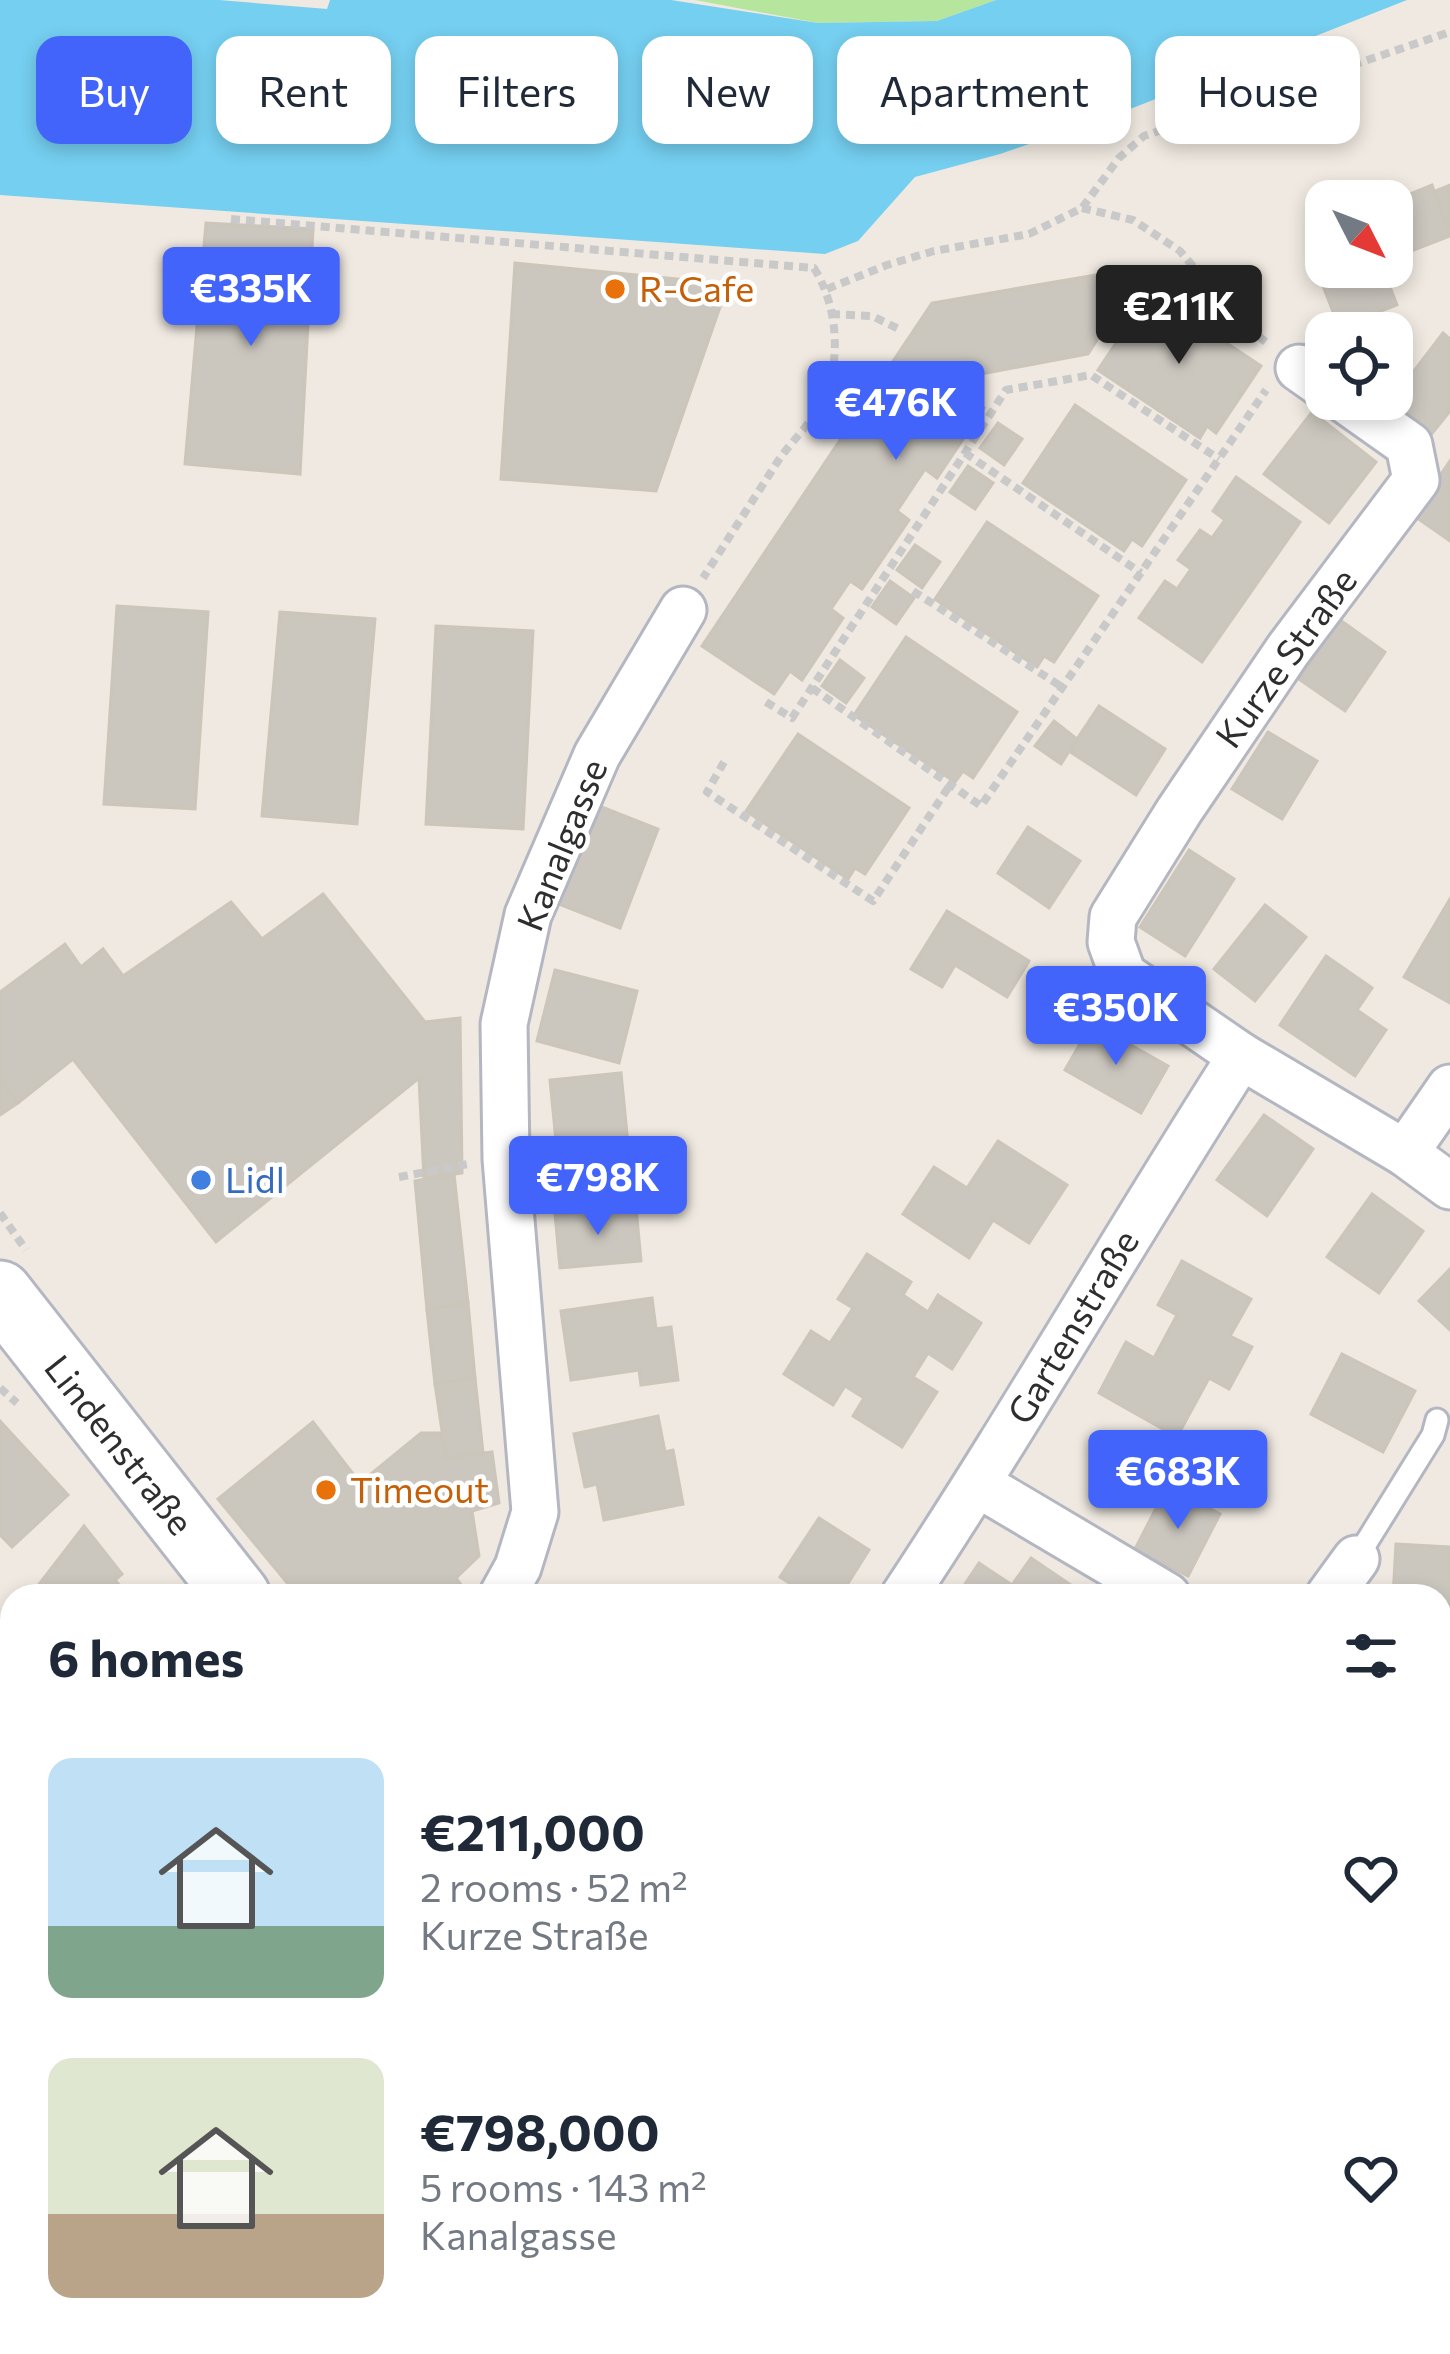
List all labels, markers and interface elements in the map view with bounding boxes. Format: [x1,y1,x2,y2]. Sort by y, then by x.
chip: Buy [36,36,192,144]
chip: Rent [216,36,391,144]
chip: Filters [415,36,618,144]
chip: New [642,36,813,144]
chip: Apartment [837,36,1131,144]
chip: House [1155,36,1360,144]
north arrow [1305,180,1413,288]
map controls [1305,180,1413,420]
pin: €335K [167,247,335,349]
text: €335K [190,262,312,310]
place label: R-Cafe [639,265,754,309]
pin: €211K [1095,265,1263,367]
marker: R-Cafe [602,276,628,302]
text: €211K [1123,280,1235,328]
button: locate [1305,312,1413,420]
pin: €476K [812,361,980,463]
text: €476K [834,376,958,424]
street label: Kurze Straße [1205,559,1364,755]
street label: Kanalgasse [506,752,615,937]
pin: €350K [1032,966,1200,1068]
text: €350K [1053,981,1179,1029]
pin: €798K [514,1136,682,1238]
text: €798K [536,1151,660,1199]
place label: Lidl [225,1156,285,1200]
marker: Lidl [188,1167,214,1193]
street label: Gartenstraße [996,1221,1146,1431]
street label: Lindenstraße [37,1345,204,1542]
pin: €683K [1094,1430,1262,1532]
text: €683K [1115,1445,1241,1493]
place label: Timeout [350,1466,489,1510]
marker: Timeout [313,1477,339,1503]
icon: filters [1338,1623,1404,1689]
text: 6 homes [48,1625,244,1688]
text: €211,000 [420,1799,645,1862]
icon: home [144,1806,288,1950]
icon: heart [1338,1845,1404,1911]
text: 2 rooms · 52 m² [420,1862,688,1910]
text: Kurze Straße [420,1910,649,1958]
text: €798,000 [420,2099,660,2162]
icon: home [144,2106,288,2250]
icon: heart [1338,2145,1404,2211]
text: 5 rooms · 143 m² [420,2162,707,2210]
text: Kanalgasse [420,2210,616,2258]

